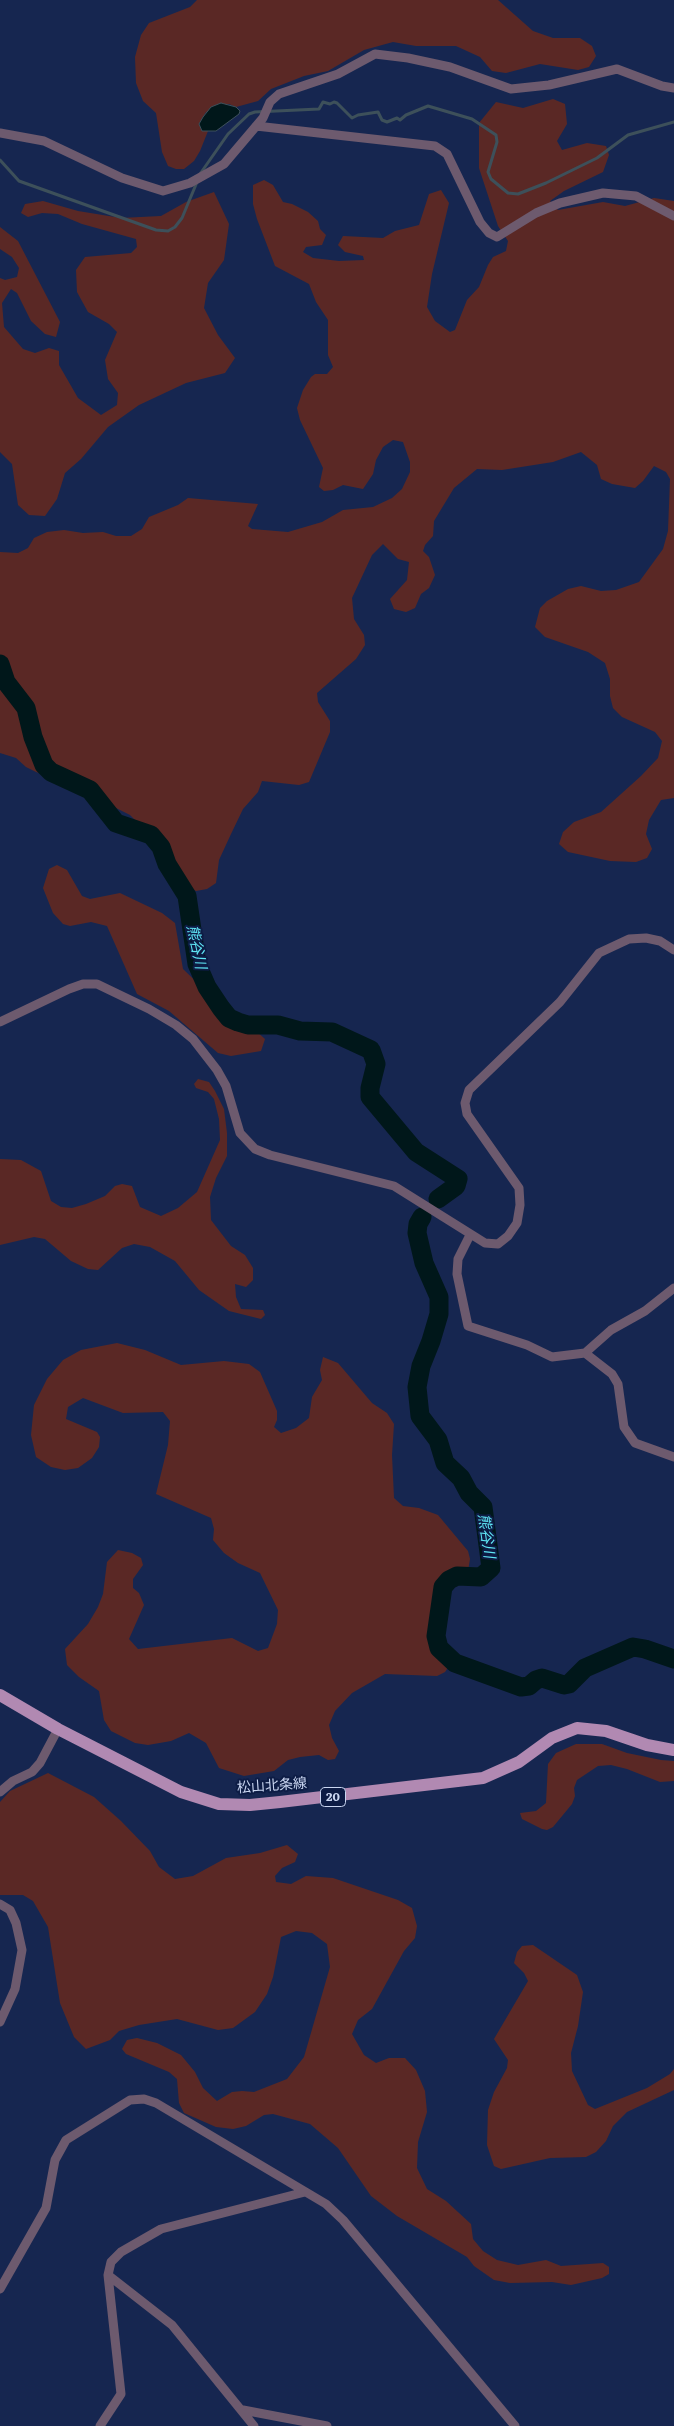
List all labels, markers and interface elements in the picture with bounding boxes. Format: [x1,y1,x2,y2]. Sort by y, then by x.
water label: 熊谷川 [183,923,209,971]
water label: 熊谷川 [474,1512,498,1560]
street label: 松山北条線 [236,1775,308,1797]
road number: 20 [320,1788,346,1806]

